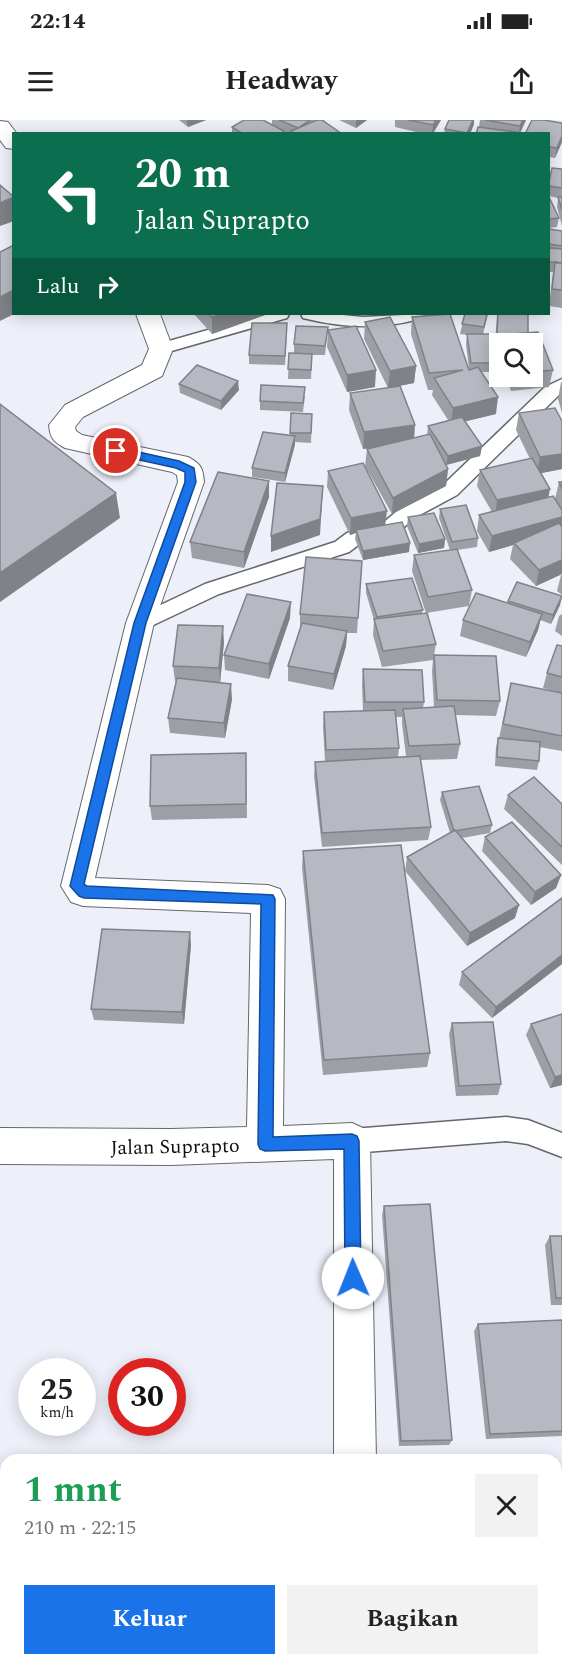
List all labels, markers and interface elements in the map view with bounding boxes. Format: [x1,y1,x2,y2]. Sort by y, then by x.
text: 22:14 [30,5,85,38]
text: Headway [225,60,337,102]
icon: menu [24,65,57,98]
icon: share [505,65,538,98]
text: 20 m [135,143,230,206]
icon: left [36,156,114,234]
text: Jalan Suprapto [135,200,310,242]
text: Lalu [36,270,79,303]
icon: right [91,270,124,303]
map controls [489,333,543,387]
button: search [489,333,543,387]
pin [90,425,141,476]
icon: arrive [99,434,132,467]
street label: Jalan Suprapto [110,1131,240,1163]
position arrow [321,1246,385,1310]
speed limit sign: 30 [108,1358,186,1436]
text: 25 [40,1367,74,1413]
text: km/h [40,1401,74,1424]
text: 1 mnt [24,1463,122,1518]
button: close [475,1474,538,1537]
text: 210 m · 22:15 [24,1513,136,1543]
button: Keluar [24,1585,275,1654]
button: Bagikan [287,1585,538,1654]

